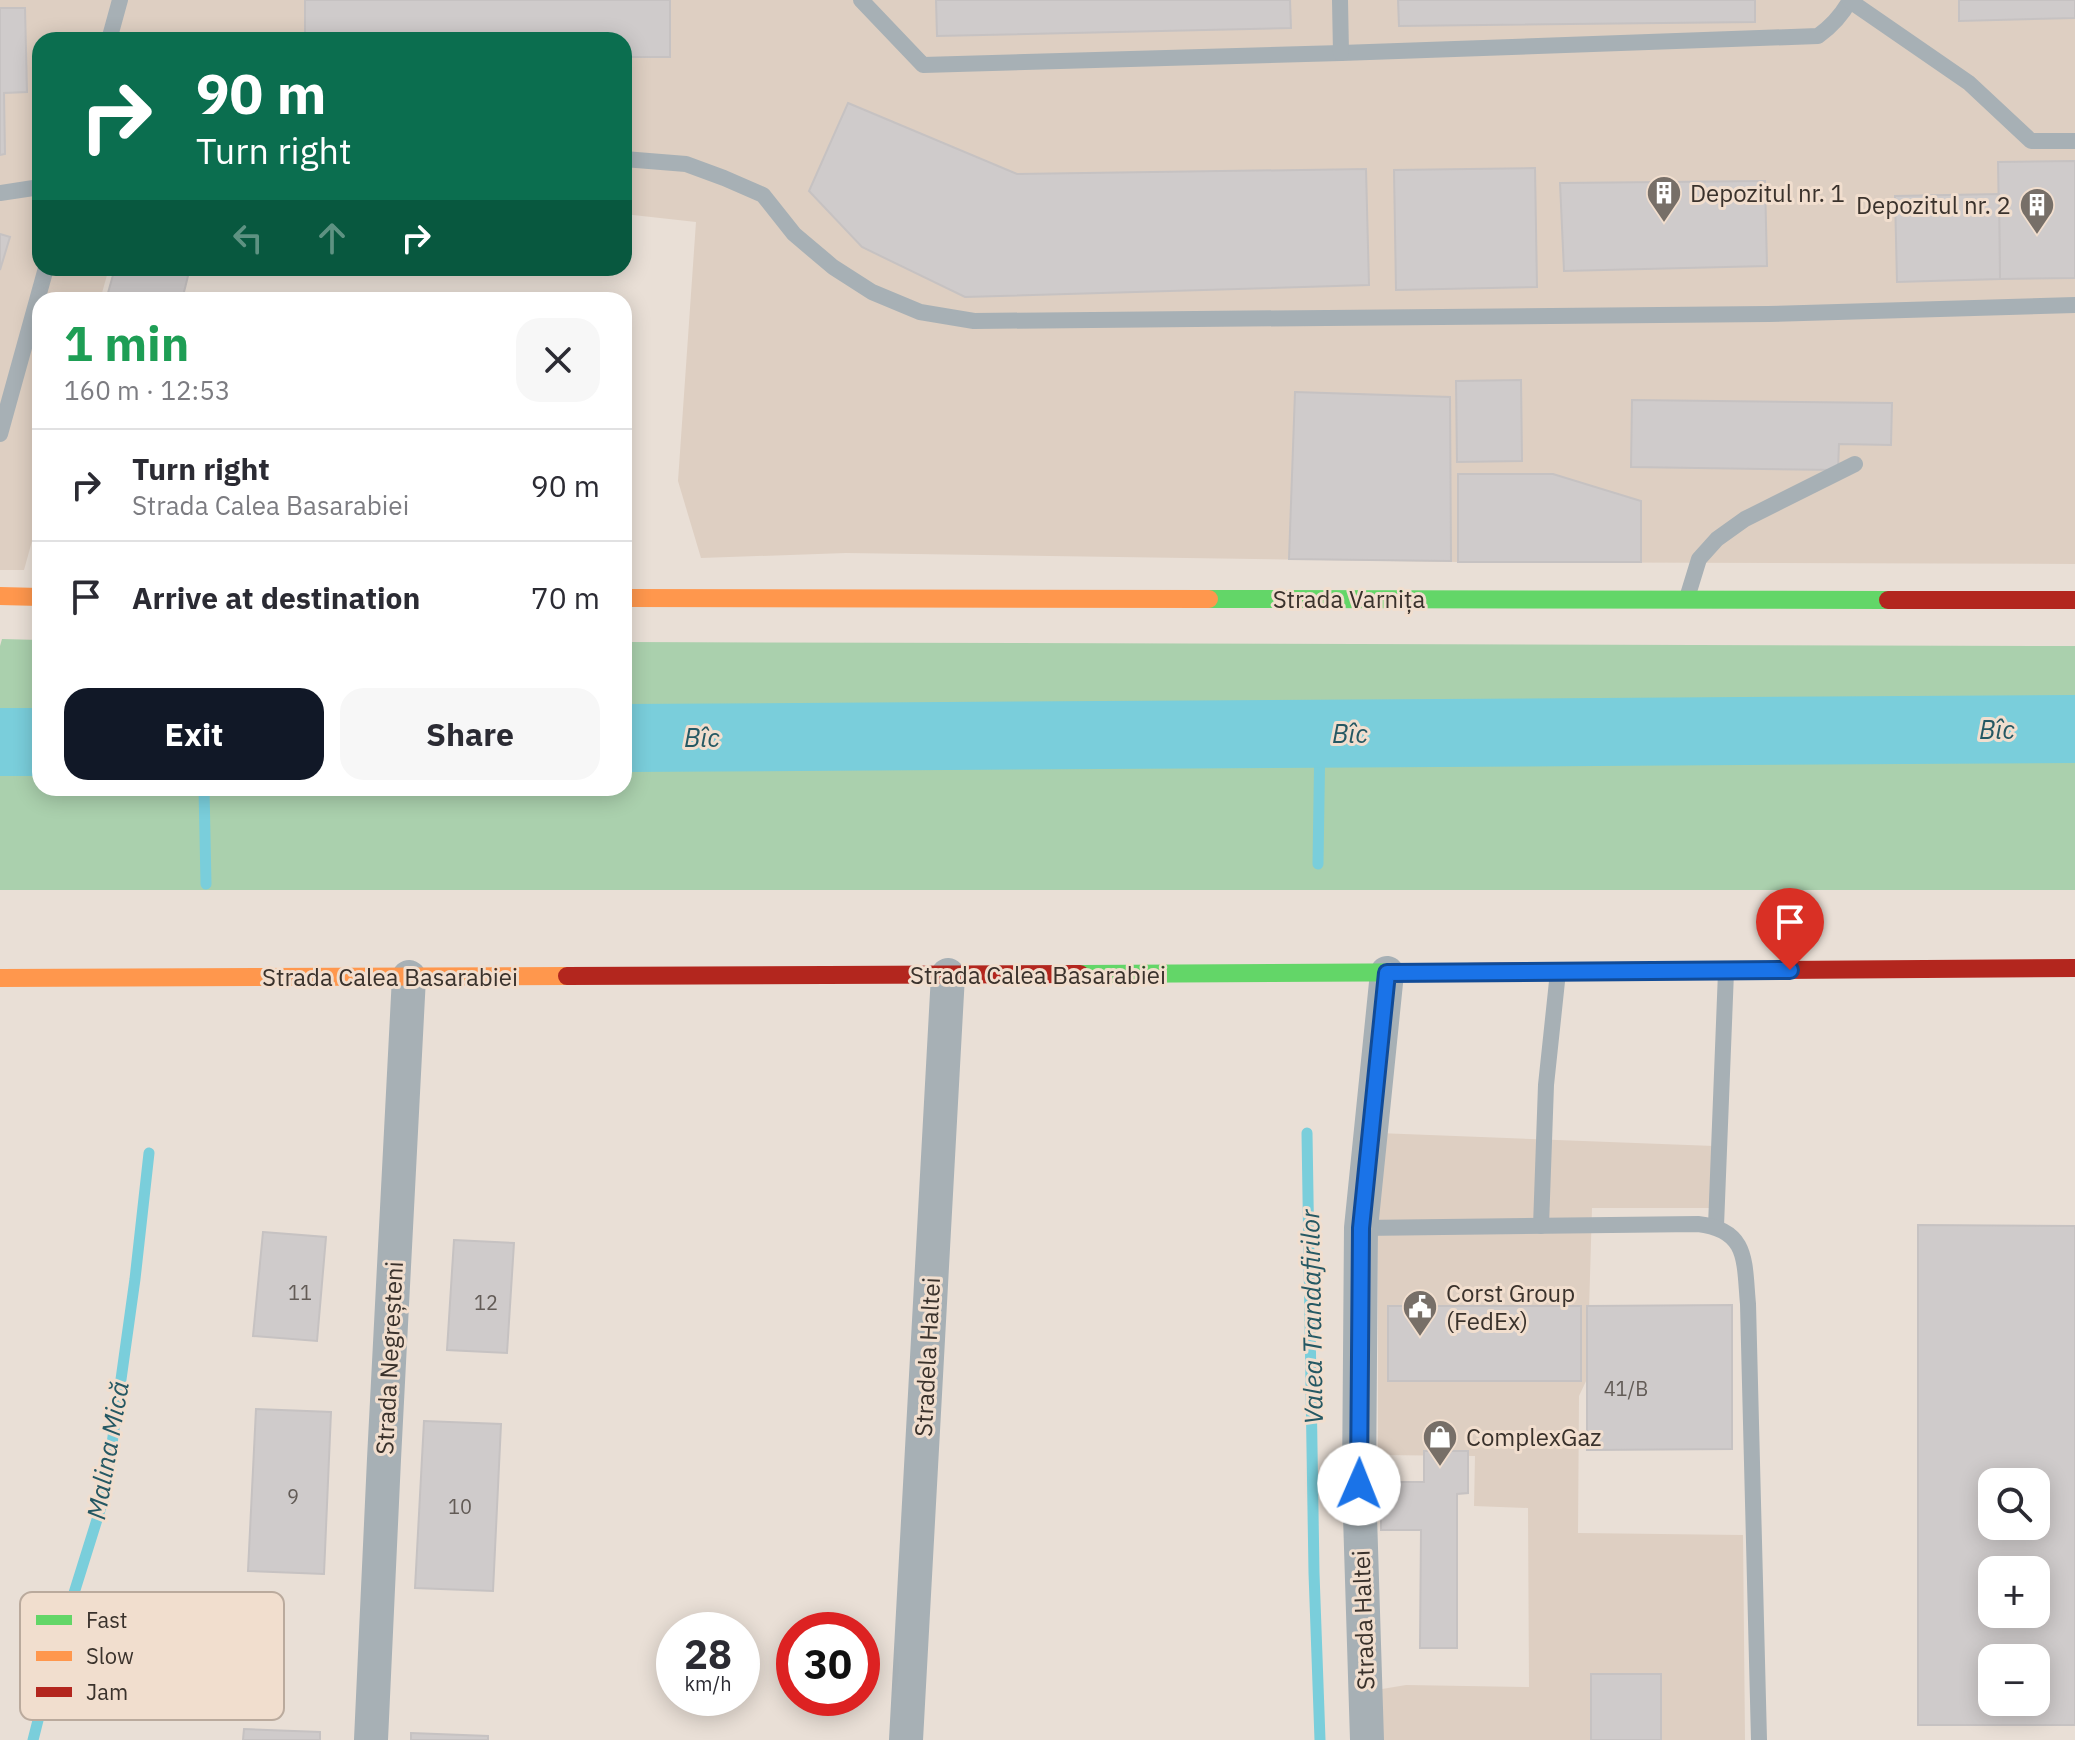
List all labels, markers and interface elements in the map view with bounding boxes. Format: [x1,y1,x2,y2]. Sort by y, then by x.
text: 90 m [196,57,326,129]
icon: right [64,64,168,168]
text: Turn right [196,127,352,174]
building icon: Depozitul nr. 1 [1645,174,1683,224]
place label: Depozitul nr. 1 [1690,177,1845,209]
building icon: Depozitul nr. 2 [2018,186,2056,236]
place label: Depozitul nr. 2 [1856,189,2011,221]
icon: left [226,216,270,260]
icon: ahead [310,216,354,260]
icon: right [394,216,438,260]
text: 1 min [64,312,189,374]
button: close [516,318,600,402]
text: 160 m · 12:53 [64,373,230,407]
text: Turn right [132,449,270,488]
icon: right [64,463,108,507]
text: 90 m [531,466,600,505]
text: Strada Calea Basarabiei [132,488,409,522]
icon: arrive [64,575,108,619]
text: Arrive at destination [132,578,420,617]
text: 70 m [531,578,600,617]
street label: Strada Varnița [1273,583,1426,615]
button: Exit [64,688,324,780]
button: Share [340,688,600,780]
water label: Bîc [1979,712,2015,746]
water label: Bîc [1332,716,1368,750]
water label: Bîc [684,720,720,754]
pin [1756,888,1824,970]
icon: arrive [1768,900,1812,944]
street label: Strada Calea Basarabiei [910,959,1166,991]
street label: Strada Calea Basarabiei [262,961,518,993]
water label: Valea Trandafirilor [1292,1208,1330,1425]
street label: Strada Negreșteni [368,1260,410,1456]
street label: Stradela Haltei [907,1276,947,1438]
place label: Corst Group (FedEx) [1446,1277,1575,1337]
house number: 11 [288,1279,312,1306]
public building icon: Corst Group (FedEx) [1401,1288,1439,1338]
house number: 12 [474,1289,498,1316]
house number: 41/B [1604,1375,1648,1402]
water label: Malina Mică [78,1378,136,1522]
shop icon: ComplexGaz [1421,1418,1459,1468]
place label: ComplexGaz [1466,1421,1601,1453]
position arrow [1317,1442,1401,1526]
map controls [1978,1468,2050,1716]
button: search [1978,1468,2050,1540]
house number: 9 [287,1483,299,1510]
house number: 10 [448,1493,472,1520]
street label: Strada Haltei [1345,1549,1381,1691]
button: + [1978,1556,2050,1628]
legend [20,1592,284,1720]
text: Fast [86,1605,127,1634]
speed limit sign: 30 [776,1612,880,1716]
text: 28 [684,1628,732,1680]
text: Slow [86,1641,134,1670]
button: − [1978,1644,2050,1716]
text: km/h [684,1670,732,1697]
text: Jam [86,1677,128,1706]

